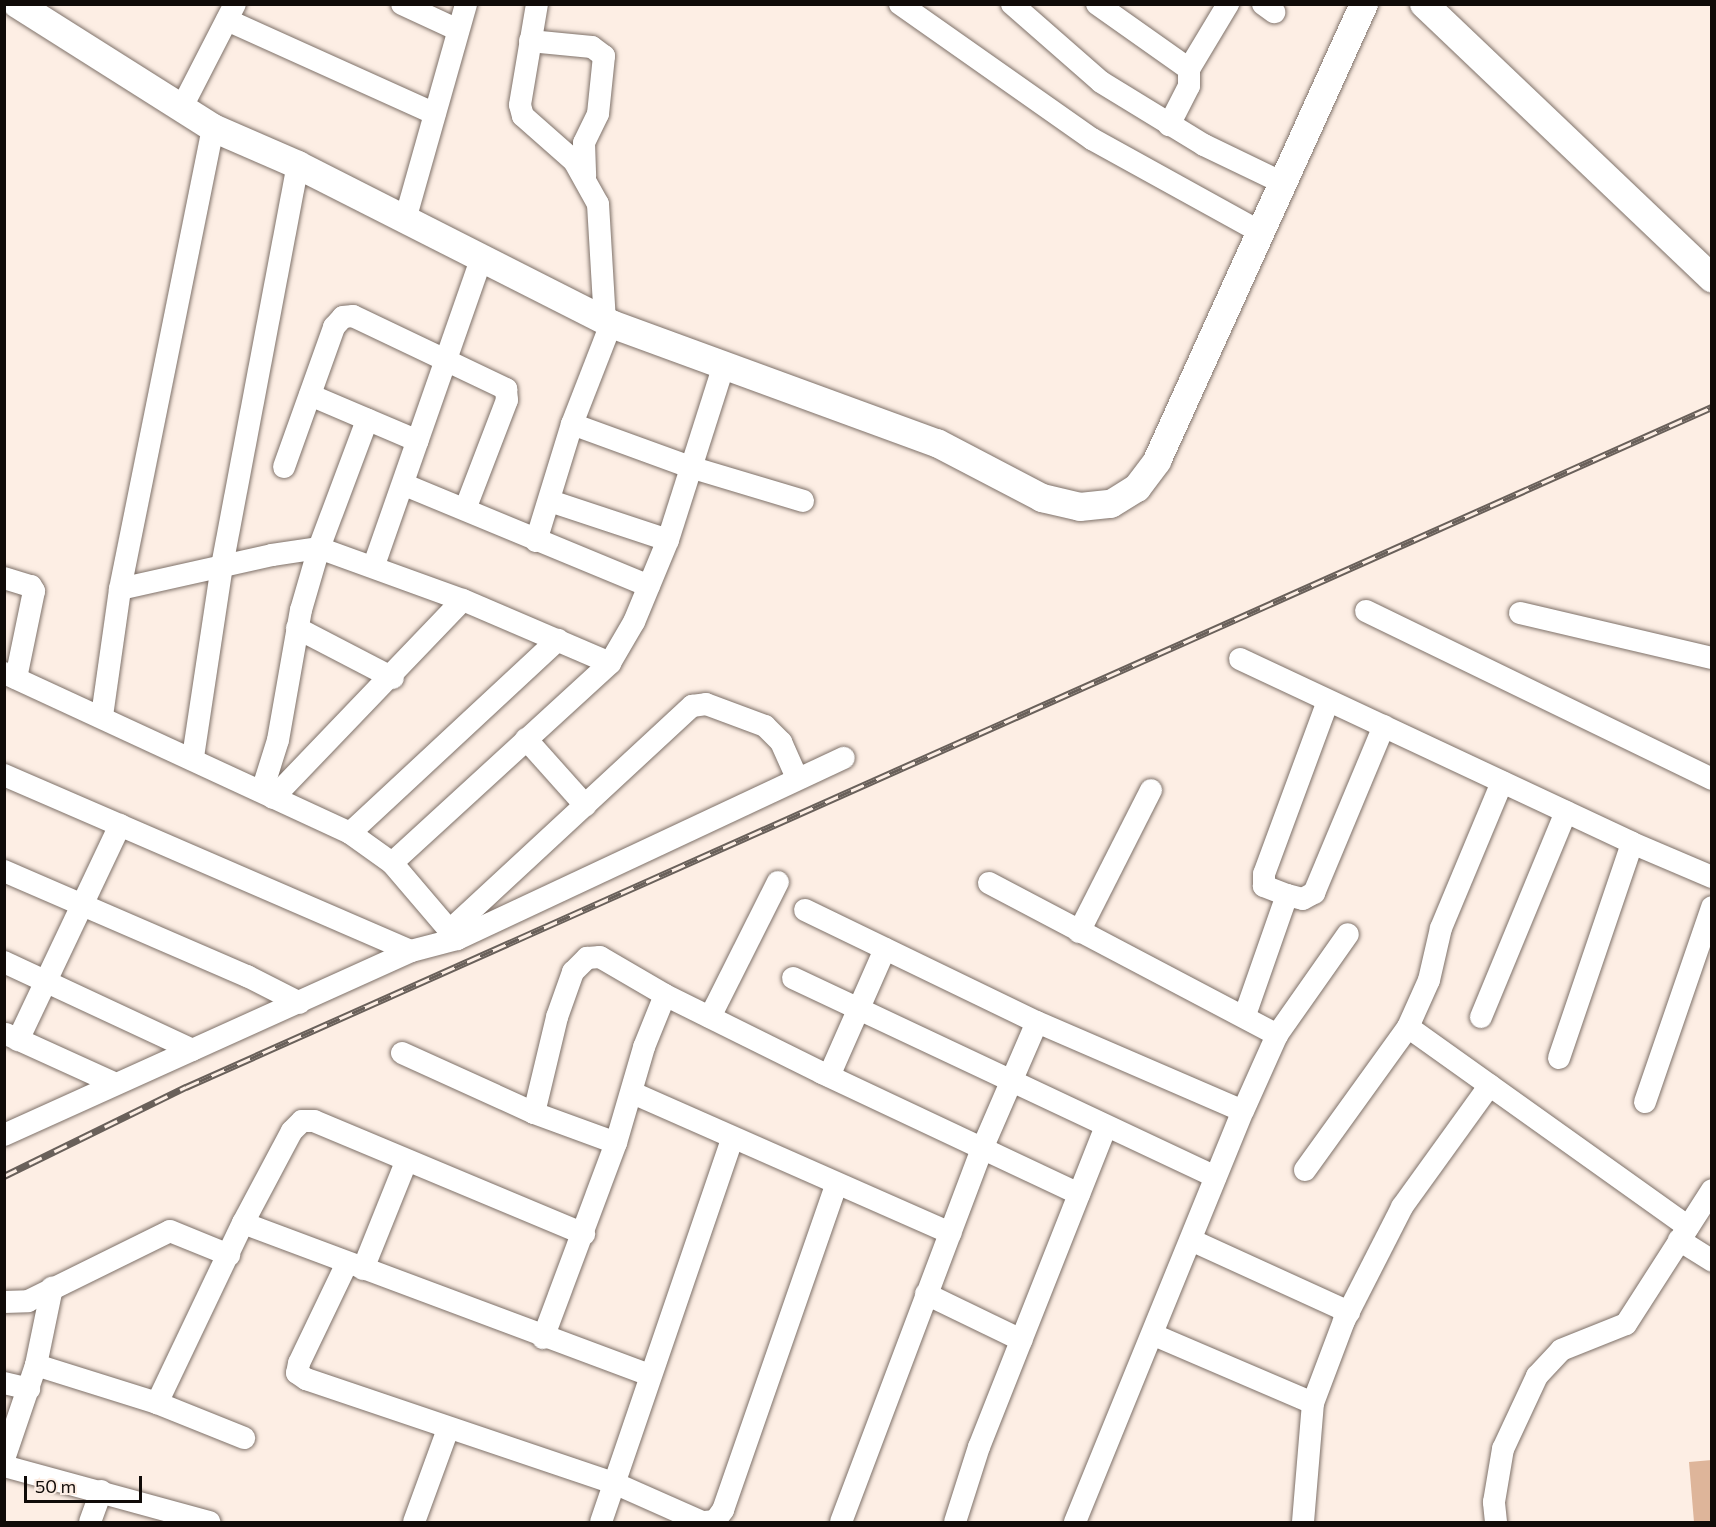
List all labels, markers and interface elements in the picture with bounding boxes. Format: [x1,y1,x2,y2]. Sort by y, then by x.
scale bar [27,1464,146,1502]
text: 50 m [35,1475,76,1497]

